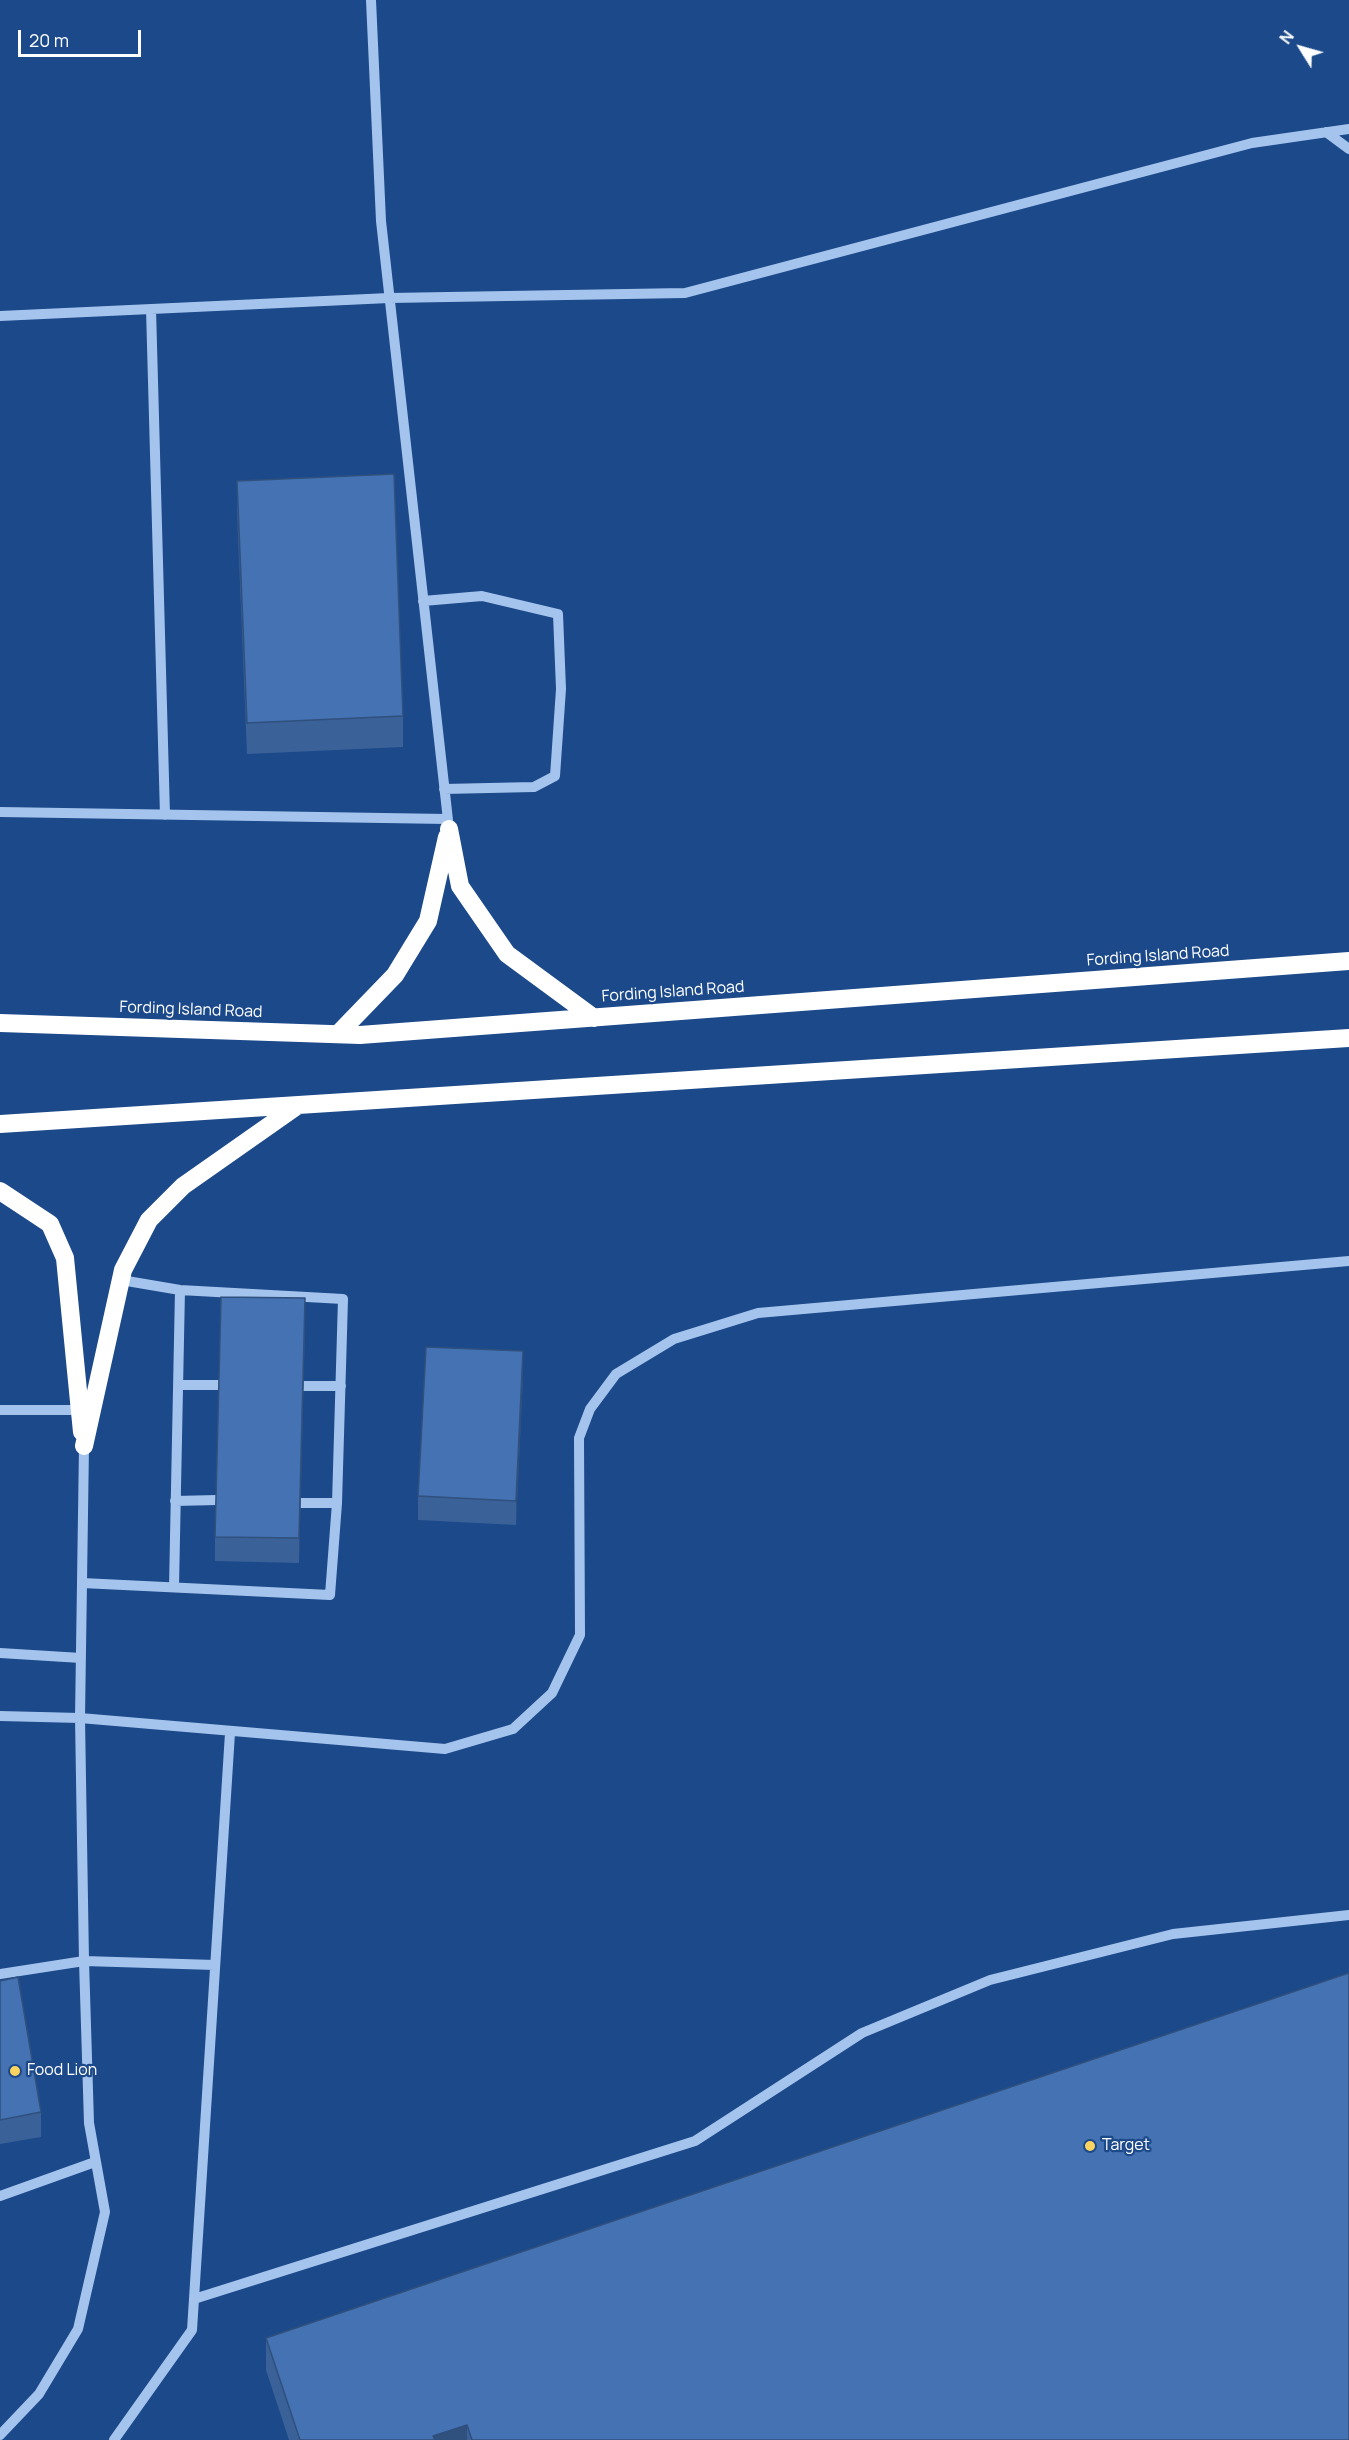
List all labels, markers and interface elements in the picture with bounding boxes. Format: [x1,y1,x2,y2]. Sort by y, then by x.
scale bar [21,18,144,56]
north arrow [1271,18,1331,78]
text: N [1274,26,1299,48]
text: 20 m [29,28,69,52]
street label: Fording Island Road [1086,941,1230,971]
street label: Fording Island Road [601,977,745,1007]
street label: Fording Island Road [119,998,263,1022]
place label: Food Lion [27,2061,97,2081]
marker: Food Lion [8,2064,22,2078]
place label: Target [1102,2136,1150,2156]
marker: Target [1083,2139,1097,2153]

